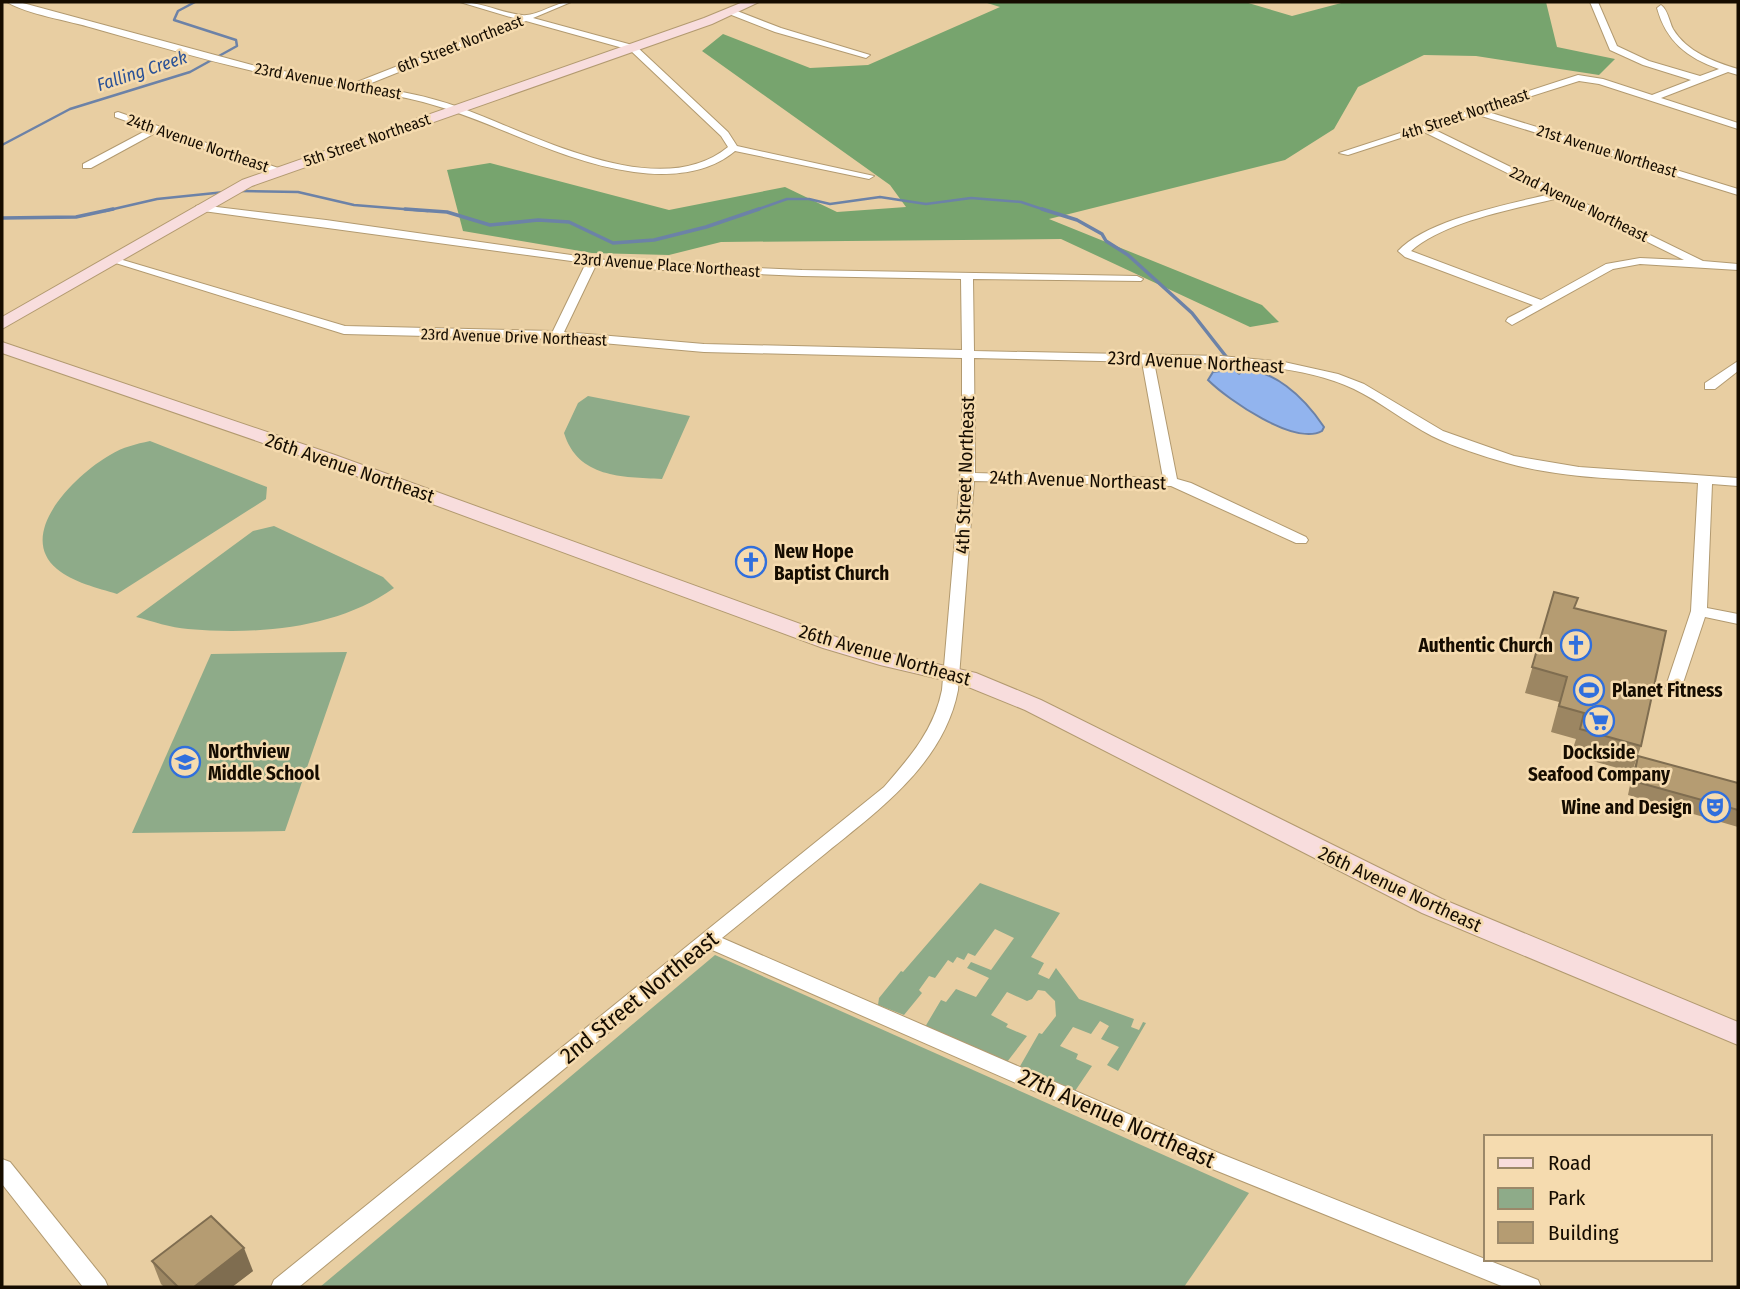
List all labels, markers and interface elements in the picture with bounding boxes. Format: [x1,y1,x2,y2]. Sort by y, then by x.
street label: 6th Street Northeast [394,11,526,77]
water label: Falling Creek [94,46,190,96]
street label: 23rd Avenue Northeast [253,59,404,103]
street label: 4th Street Northeast [1399,84,1532,144]
street label: 5th Street Northeast [301,109,434,171]
street label: 24th Avenue Northeast [125,110,272,176]
street label: 21st Avenue Northeast [1535,121,1680,182]
street label: 22nd Avenue Northeast [1507,162,1652,246]
street label: 23rd Avenue Place Northeast [573,249,762,281]
street label: 23rd Avenue Drive Northeast [421,324,608,350]
street label: 23rd Avenue Northeast [1107,346,1285,378]
street label: 4th Street Northeast [951,395,979,554]
street label: 26th Avenue Northeast [262,428,438,508]
street label: 24th Avenue Northeast [989,465,1167,495]
place label: New Hope Baptist Church [774,540,889,585]
church icon: New Hope Baptist Church [734,545,768,579]
street label: 26th Avenue Northeast [797,620,974,691]
church icon: Authentic Church [1559,628,1593,662]
place label: Authentic Church [1417,634,1553,657]
sports icon: Planet Fitness [1572,673,1606,707]
place label: Planet Fitness [1612,679,1723,702]
supermarket icon: Dockside Seafood Company [1582,704,1616,738]
place label: Northview Middle School [208,740,320,785]
place label: Dockside Seafood Company [1528,741,1671,786]
school or university icon: Northview Middle School [168,745,202,779]
theatre icon: Wine and Design [1698,790,1732,824]
place label: Wine and Design [1562,796,1692,819]
street label: 26th Avenue Northeast [1315,841,1486,937]
street label: 2nd Street Northeast [554,924,724,1069]
street label: 27th Avenue Northeast [1014,1062,1220,1174]
legend [1484,1135,1712,1261]
text: Road [1548,1150,1592,1176]
text: Park [1548,1185,1586,1211]
text: Building [1548,1220,1619,1246]

